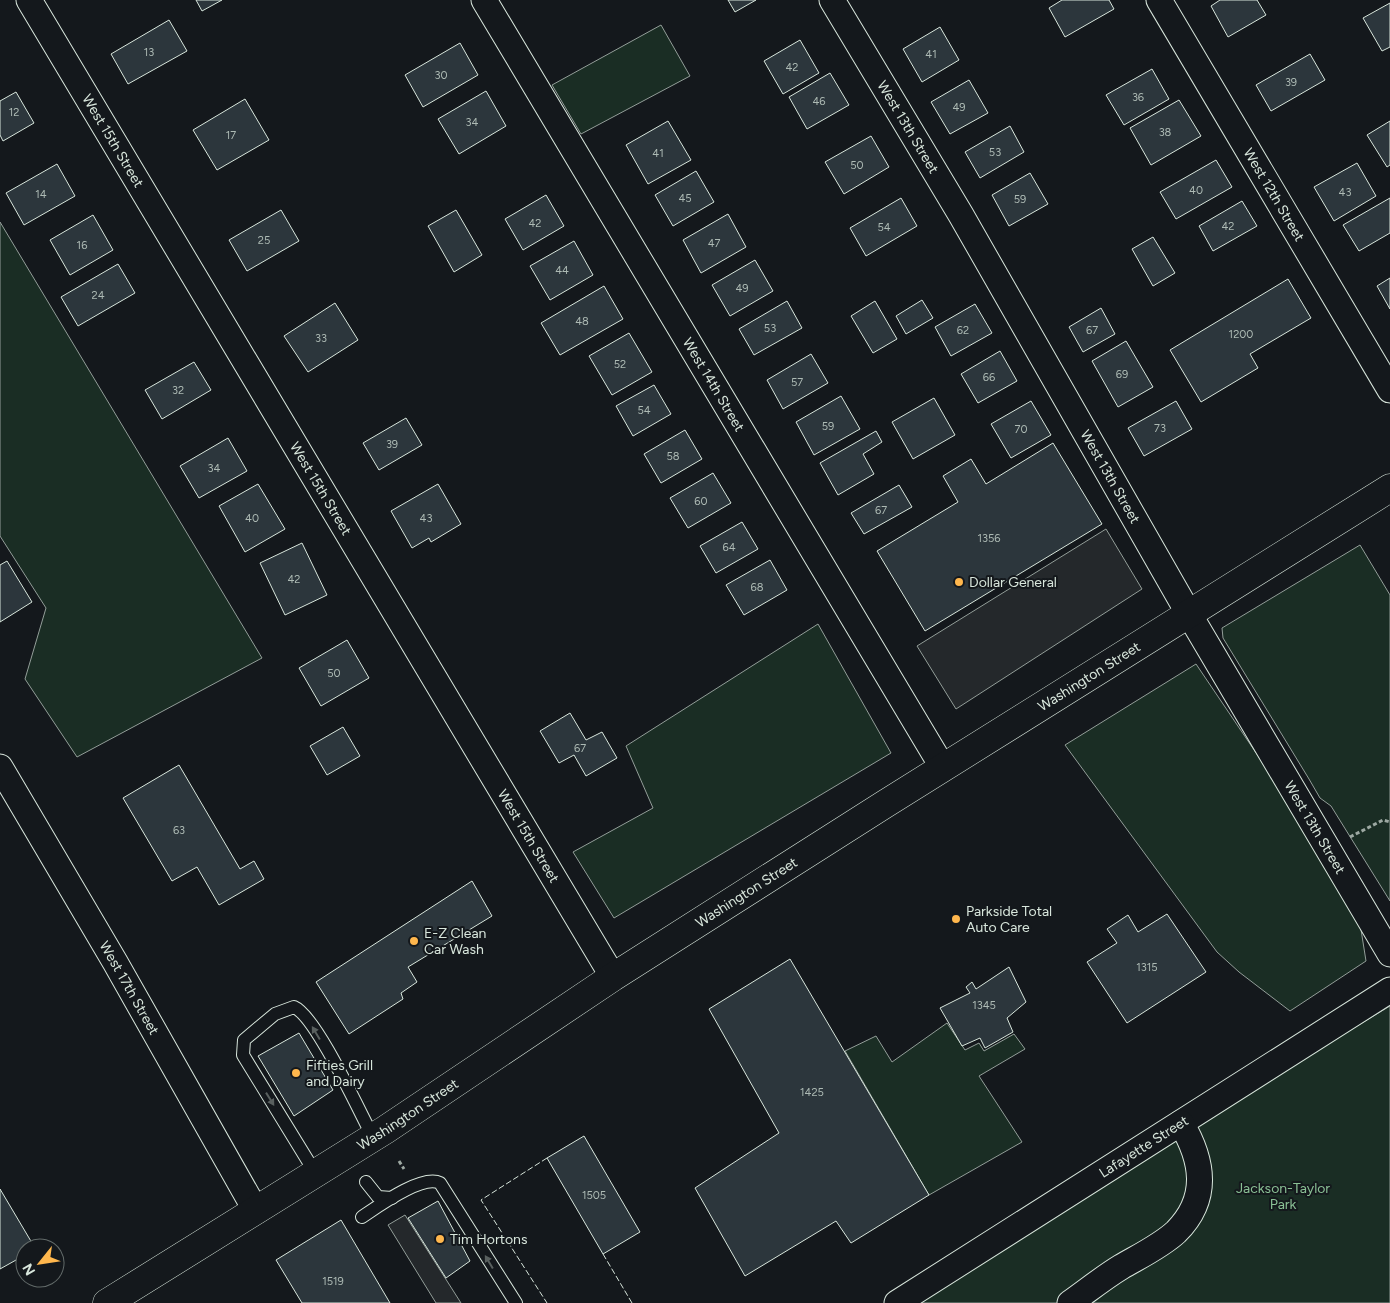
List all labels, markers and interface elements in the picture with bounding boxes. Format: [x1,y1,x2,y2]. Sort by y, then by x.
house number: 13 [144,46,154,59]
house number: 41 [925,48,937,61]
house number: 42 [786,61,798,74]
house number: 30 [434,69,448,82]
house number: 39 [1285,76,1297,89]
street label: West 13th Street [873,78,942,177]
street label: West 15th Street [78,91,147,191]
house number: 36 [1132,91,1144,104]
house number: 46 [812,95,826,108]
house number: 49 [952,101,966,114]
house number: 12 [9,106,19,119]
house number: 34 [466,116,479,129]
house number: 38 [1159,126,1172,139]
house number: 17 [226,129,236,142]
street label: West 12th Street [1240,145,1308,244]
house number: 53 [989,146,1001,159]
house number: 41 [652,147,664,160]
house number: 50 [850,159,864,172]
house number: 40 [1189,184,1203,197]
house number: 43 [1339,186,1351,199]
house number: 14 [35,188,47,201]
house number: 45 [678,192,692,205]
house number: 59 [1014,193,1026,206]
house number: 42 [529,217,541,230]
house number: 42 [1222,220,1234,233]
house number: 54 [877,221,891,234]
house number: 25 [258,234,270,247]
house number: 47 [708,237,720,250]
house number: 16 [77,239,87,252]
house number: 44 [555,264,569,277]
house number: 49 [735,282,749,295]
house number: 24 [92,289,105,302]
house number: 48 [575,315,589,328]
house number: 53 [764,322,776,335]
house number: 62 [957,324,969,337]
house number: 67 [1086,324,1098,337]
house number: 1200 [1229,328,1253,341]
house number: 33 [315,332,327,345]
street label: West 14th Street [679,335,748,435]
house number: 52 [614,358,626,371]
house number: 69 [1116,368,1128,381]
house number: 66 [983,371,995,384]
house number: 57 [791,376,803,389]
house number: 32 [172,384,184,397]
house number: 54 [637,404,651,417]
house number: 59 [822,420,834,433]
house number: 73 [1154,422,1166,435]
house number: 70 [1015,423,1027,436]
street label: West 13th Street [1077,427,1143,527]
house number: 39 [386,438,398,451]
street label: West 15th Street [286,439,355,538]
house number: 58 [666,450,680,463]
house number: 34 [208,462,221,475]
house number: 60 [694,495,708,508]
house number: 67 [875,504,887,517]
house number: 40 [245,512,259,525]
house number: 43 [420,512,432,525]
house number: 1356 [977,532,1001,545]
house number: 64 [722,541,736,554]
house number: 42 [288,573,300,586]
place label: Dollar General [969,574,1057,591]
marker: Dollar General [953,576,965,588]
house number: 68 [751,581,764,594]
street label: Washington Street [1035,638,1144,715]
house number: 50 [327,667,341,680]
house number: 67 [574,742,586,755]
street label: West 13th Street [1281,778,1349,877]
street label: West 15th Street [494,787,563,886]
house number: 63 [173,824,185,837]
street label: Washington Street [692,854,801,931]
place label: Parkside Total Auto Care [966,903,1052,936]
marker: Parkside Total Auto Care [950,913,962,925]
place label: E-Z Clean Car Wash [424,925,487,958]
marker: E-Z Clean Car Wash [408,935,420,947]
street label: West 17th Street [96,938,162,1038]
house number: 1315 [1136,961,1158,974]
house number: 1345 [972,999,996,1012]
one-way arrow [312,1027,321,1040]
place label: Fifties Grill and Dairy [306,1057,373,1090]
marker: Fifties Grill and Dairy [290,1067,302,1079]
street label: Washington Street [354,1075,462,1154]
house number: 1425 [800,1086,824,1099]
one-way arrow [265,1093,274,1106]
street label: Lafayette Street [1096,1112,1192,1182]
park label: Jackson-Taylor Park [1236,1180,1330,1213]
house number: 1505 [582,1189,606,1202]
place label: Tim Hortons [450,1231,527,1248]
marker: Tim Hortons [434,1233,446,1245]
north arrow [15,1238,65,1288]
one-way arrow [485,1255,494,1268]
text: N [19,1260,39,1278]
house number: 1519 [322,1275,344,1288]

